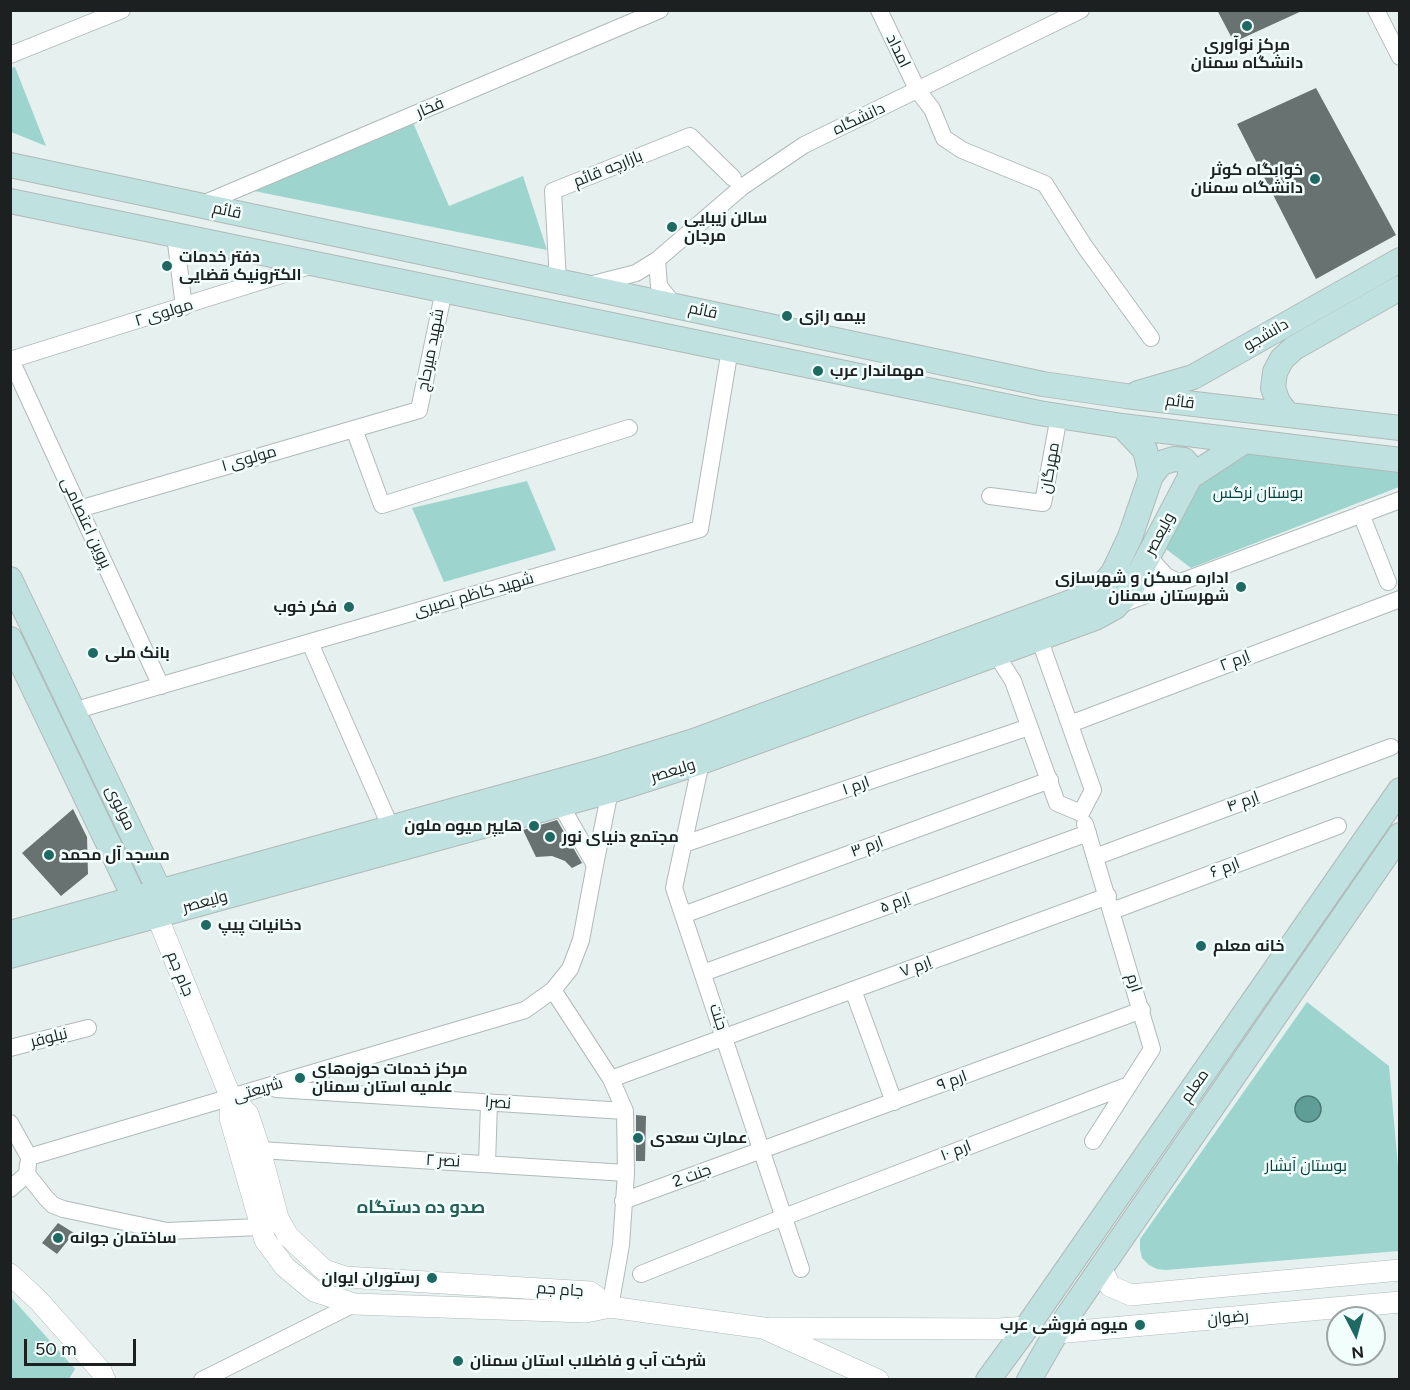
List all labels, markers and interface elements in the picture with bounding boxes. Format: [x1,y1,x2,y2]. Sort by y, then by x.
marker: مرکز نوآوری دانشگاه سمنان [1240,19,1254,33]
street label: امداد [882,31,914,71]
place label: مرکز نوآوری دانشگاه سمنان [1191,35,1303,73]
street label: فخار [413,94,447,122]
street label: دانشگاه [830,99,888,139]
street label: بازارچه قائم [571,146,645,192]
place label: خوابگاه کوثر دانشگاه سمنان [1191,160,1303,198]
marker: خوابگاه کوثر دانشگاه سمنان [1308,172,1322,186]
street label: قائم [211,199,243,223]
place label: سالن زیبایی مرجان [684,208,767,246]
marker: سالن زیبایی مرجان [665,220,679,234]
place label: دفتر خدمات الکترونیک قضایی [179,247,301,285]
marker: دفتر خدمات الکترونیک قضایی [160,259,174,273]
street label: مولوی ۲ [133,295,195,331]
street label: قائم [687,299,719,323]
place label: بیمه رازی [799,306,866,326]
street label: شهید میرحاج [414,307,448,393]
marker: بیمه رازی [780,309,794,323]
street label: دانشجو [1240,314,1292,356]
place label: مهماندار عرب [830,361,924,381]
marker: مهماندار عرب [811,364,825,378]
street label: قائم [1164,391,1196,413]
street label: مهرگان [1036,441,1064,495]
street label: مولوی ۱ [219,442,279,476]
street label: پروین اعتصامی [56,474,116,572]
park label: بوستان نرگس [1213,483,1303,503]
street label: ولیعصر [1141,509,1179,559]
place label: اداره مسکن و شهرسازی شهرستان سمنان [1055,568,1229,606]
street label: شهید کاظم نصیری [412,569,536,621]
marker: اداره مسکن و شهرسازی شهرستان سمنان [1234,580,1248,594]
place label: فکر خوب [274,597,337,617]
marker: فکر خوب [342,600,356,614]
place label: بانک ملی [105,643,170,663]
marker: بانک ملی [86,646,100,660]
street label: اِرم ۲ [1217,646,1253,676]
street label: ولیعصر [648,755,698,787]
street label: ارم ۱ [840,772,872,800]
street label: مولوی [101,782,139,834]
street label: اِرم ۴ [1224,787,1262,817]
place label: هایپر میوه ملون [404,816,522,836]
marker: هایپر میوه ملون [527,819,541,833]
place label: مجتمع دنیای نور [562,827,679,847]
marker: مجتمع دنیای نور [543,830,557,844]
street label: ارم ۳ [848,832,886,862]
place label: مسجد آل محمد [61,845,170,865]
marker: مسجد آل محمد [42,848,56,862]
street label: ارم ۶ [1207,854,1243,882]
street label: ولیعصر [180,887,230,917]
street label: اِرم ۵ [877,889,913,917]
place label: دخانیات پیپ [218,915,301,935]
marker: دخانیات پیپ [199,918,213,932]
place label: خانه معلم [1213,936,1284,956]
marker: خانه معلم [1194,939,1208,953]
street label: جام جم [162,949,198,999]
street label: اِرم ۷ [897,952,935,982]
street label: ارم [1122,971,1146,995]
street label: جنت [705,1001,731,1033]
street label: نیلوفر [28,1024,70,1052]
place label: مرکز خدمات حوزه‌های علمیه استان سمنان [312,1059,468,1097]
street label: معلم [1177,1066,1213,1106]
street label: ارم ۹ [934,1067,970,1095]
marker: مرکز خدمات حوزه‌های علمیه استان سمنان [293,1071,307,1085]
street label: شریعتی [231,1073,285,1107]
street label: نصرا [484,1092,512,1114]
place label: عمارت سعدی [650,1128,747,1148]
marker: عمارت سعدی [631,1131,645,1145]
street label: ارم ۱۰ [938,1136,974,1166]
street label: نصر ۲ [425,1151,461,1171]
park label: بوستان آبشار [1265,1156,1347,1176]
street label: جنت 2 [670,1160,714,1192]
district label: صدو ده دستگاه [357,1197,485,1219]
place label: ساختمان جوانه [70,1228,176,1248]
marker: ساختمان جوانه [51,1231,65,1245]
place label: رستوران ایوان [322,1268,420,1288]
marker: رستوران ایوان [425,1271,439,1285]
street label: جام جم [536,1279,584,1301]
north arrow [1326,1306,1386,1366]
street label: رضوان [1206,1307,1250,1329]
place label: میوه فروشی عرب [1000,1315,1128,1335]
marker: میوه فروشی عرب [1133,1318,1147,1332]
scale bar [27,1327,140,1365]
text: 50 m [35,1338,77,1360]
text: N [1351,1342,1365,1363]
place label: شرکت آب و فاضلاب استان سمنان [470,1351,706,1371]
marker: شرکت آب و فاضلاب استان سمنان [451,1354,465,1368]

